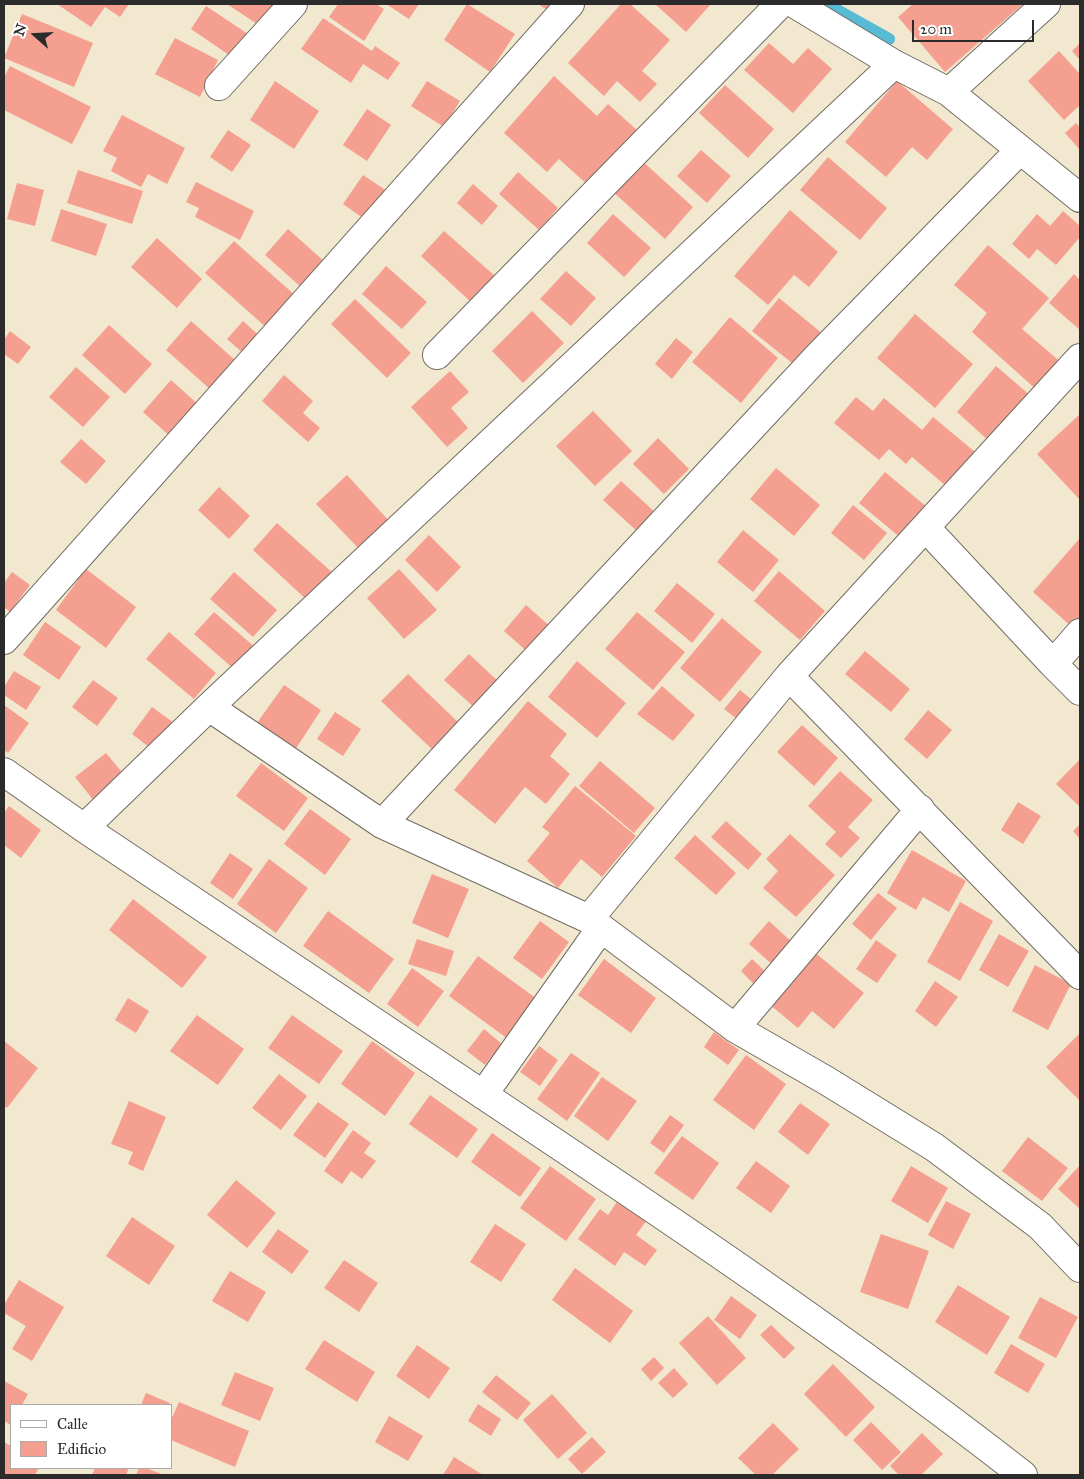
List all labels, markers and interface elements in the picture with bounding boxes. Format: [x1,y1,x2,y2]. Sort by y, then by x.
north arrow [10,10,60,60]
scale bar [914,10,1036,42]
text: 20 m [920,20,952,38]
text: N [10,22,30,38]
legend [10,1404,172,1469]
text: Calle [57,1415,88,1433]
text: Edificio [57,1440,106,1458]

